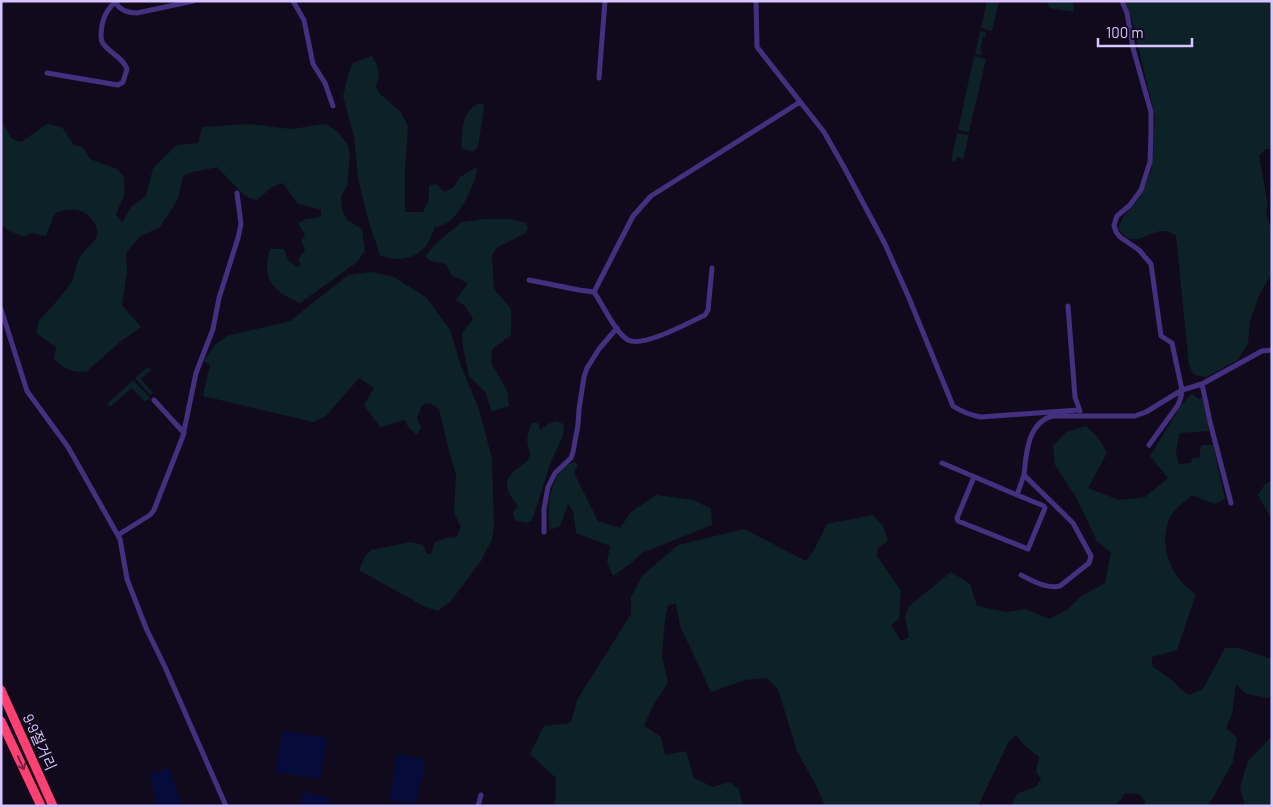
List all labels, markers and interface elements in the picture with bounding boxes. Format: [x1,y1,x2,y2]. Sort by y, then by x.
scale bar [1098,15,1192,47]
text: 100 m [1106,23,1144,41]
street label: 9·9절거리 [20,711,60,773]
one-way arrow [16,756,26,771]

